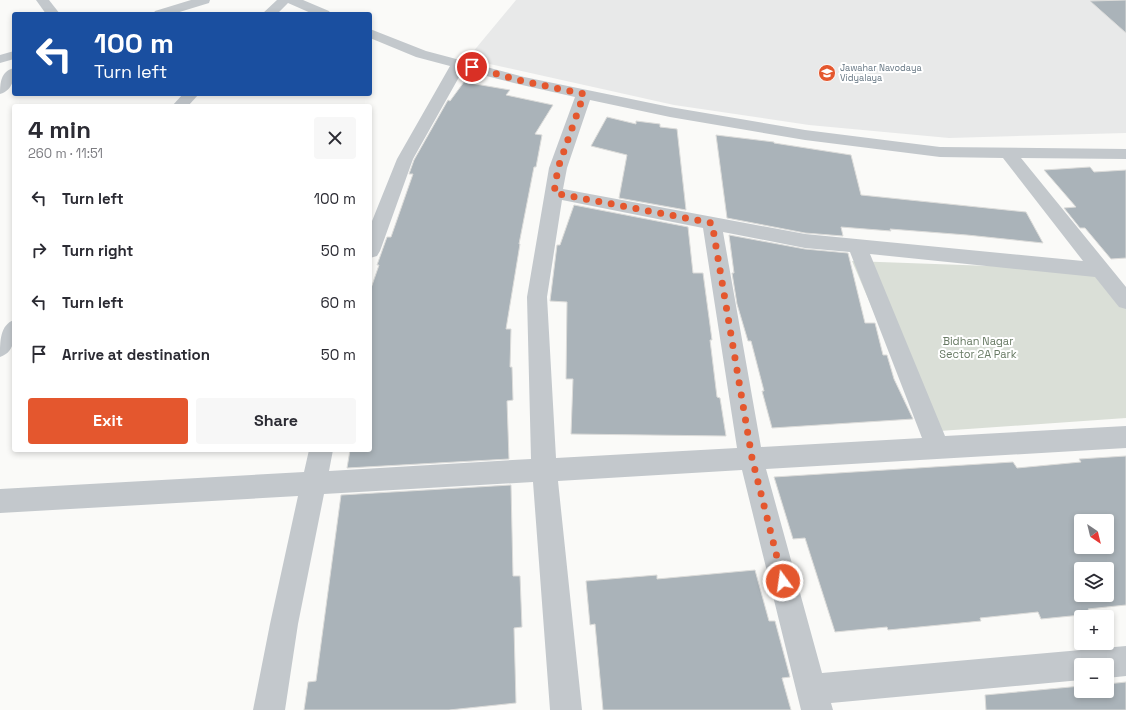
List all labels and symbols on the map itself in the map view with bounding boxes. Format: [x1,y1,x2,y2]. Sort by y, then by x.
pin [455,50,489,84]
place label: Jawahar Navodaya Vidyalaya [840,62,922,84]
school or university icon: Jawahar Navodaya Vidyalaya [817,63,837,83]
park label: Bidhan Nagar Sector 2A Park [939,334,1017,361]
north arrow [1074,514,1114,554]
position arrow [762,560,804,602]

